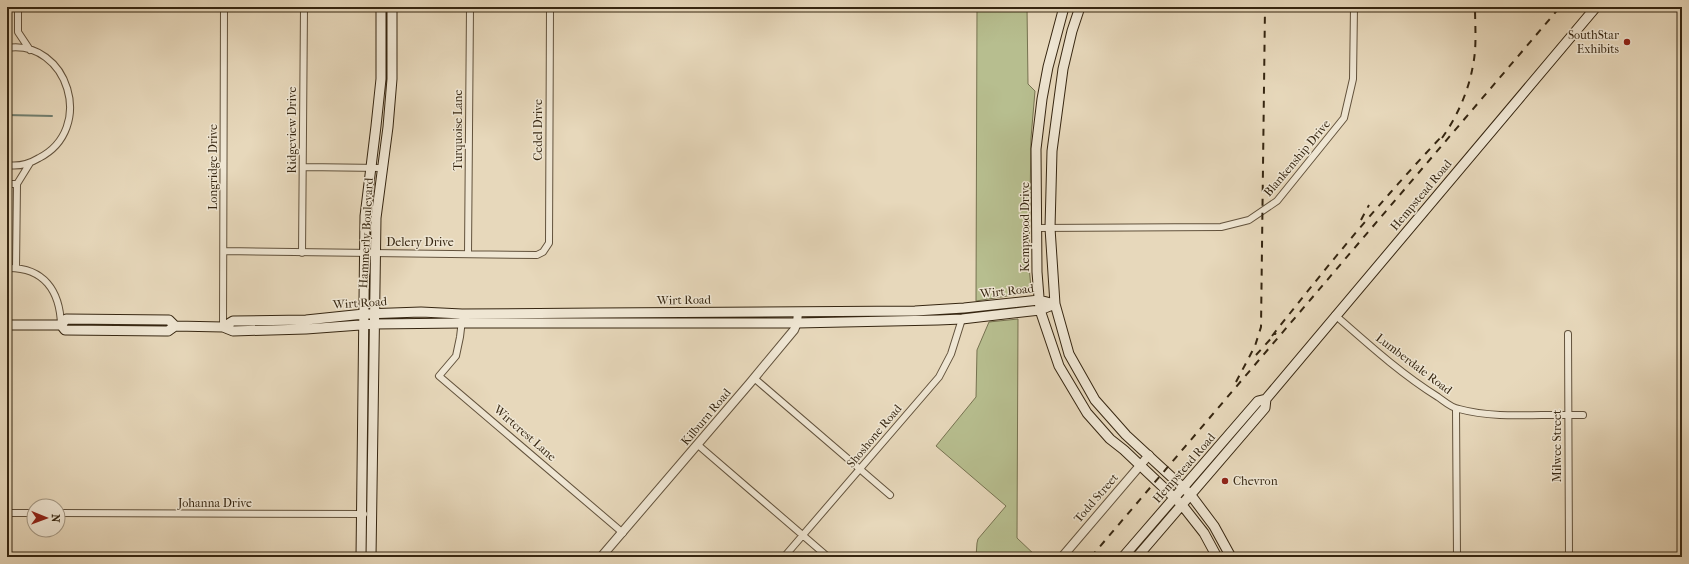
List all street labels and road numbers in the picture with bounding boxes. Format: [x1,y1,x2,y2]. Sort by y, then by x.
street label: Ridgeview Drive [285,86,299,174]
street label: Turquoise Lane [451,90,465,170]
street label: Cedel Drive [531,99,545,161]
street label: Blankenship Drive [1261,117,1333,199]
street label: Longridge Drive [206,124,220,210]
street label: Hempstead Road [1387,157,1455,233]
street label: Hammerly Boulevard [356,177,376,289]
street label: Kempwood Drive [1018,182,1032,272]
street label: Delery Drive [386,235,454,249]
street label: Wirt Road [978,281,1035,301]
street label: Wirt Road [656,293,712,307]
street label: Wirt Road [332,294,388,312]
street label: Lumberdale Road [1373,331,1455,397]
street label: Kilburn Road [678,385,734,448]
street label: Shoshone Road [844,401,905,470]
street label: Wirtcrest Lane [490,402,559,464]
street label: Milwee Street [1550,409,1564,482]
street label: Hempstead Road [1150,430,1218,506]
street label: Todd Street [1071,470,1122,525]
street label: Johanna Drive [177,496,252,510]

